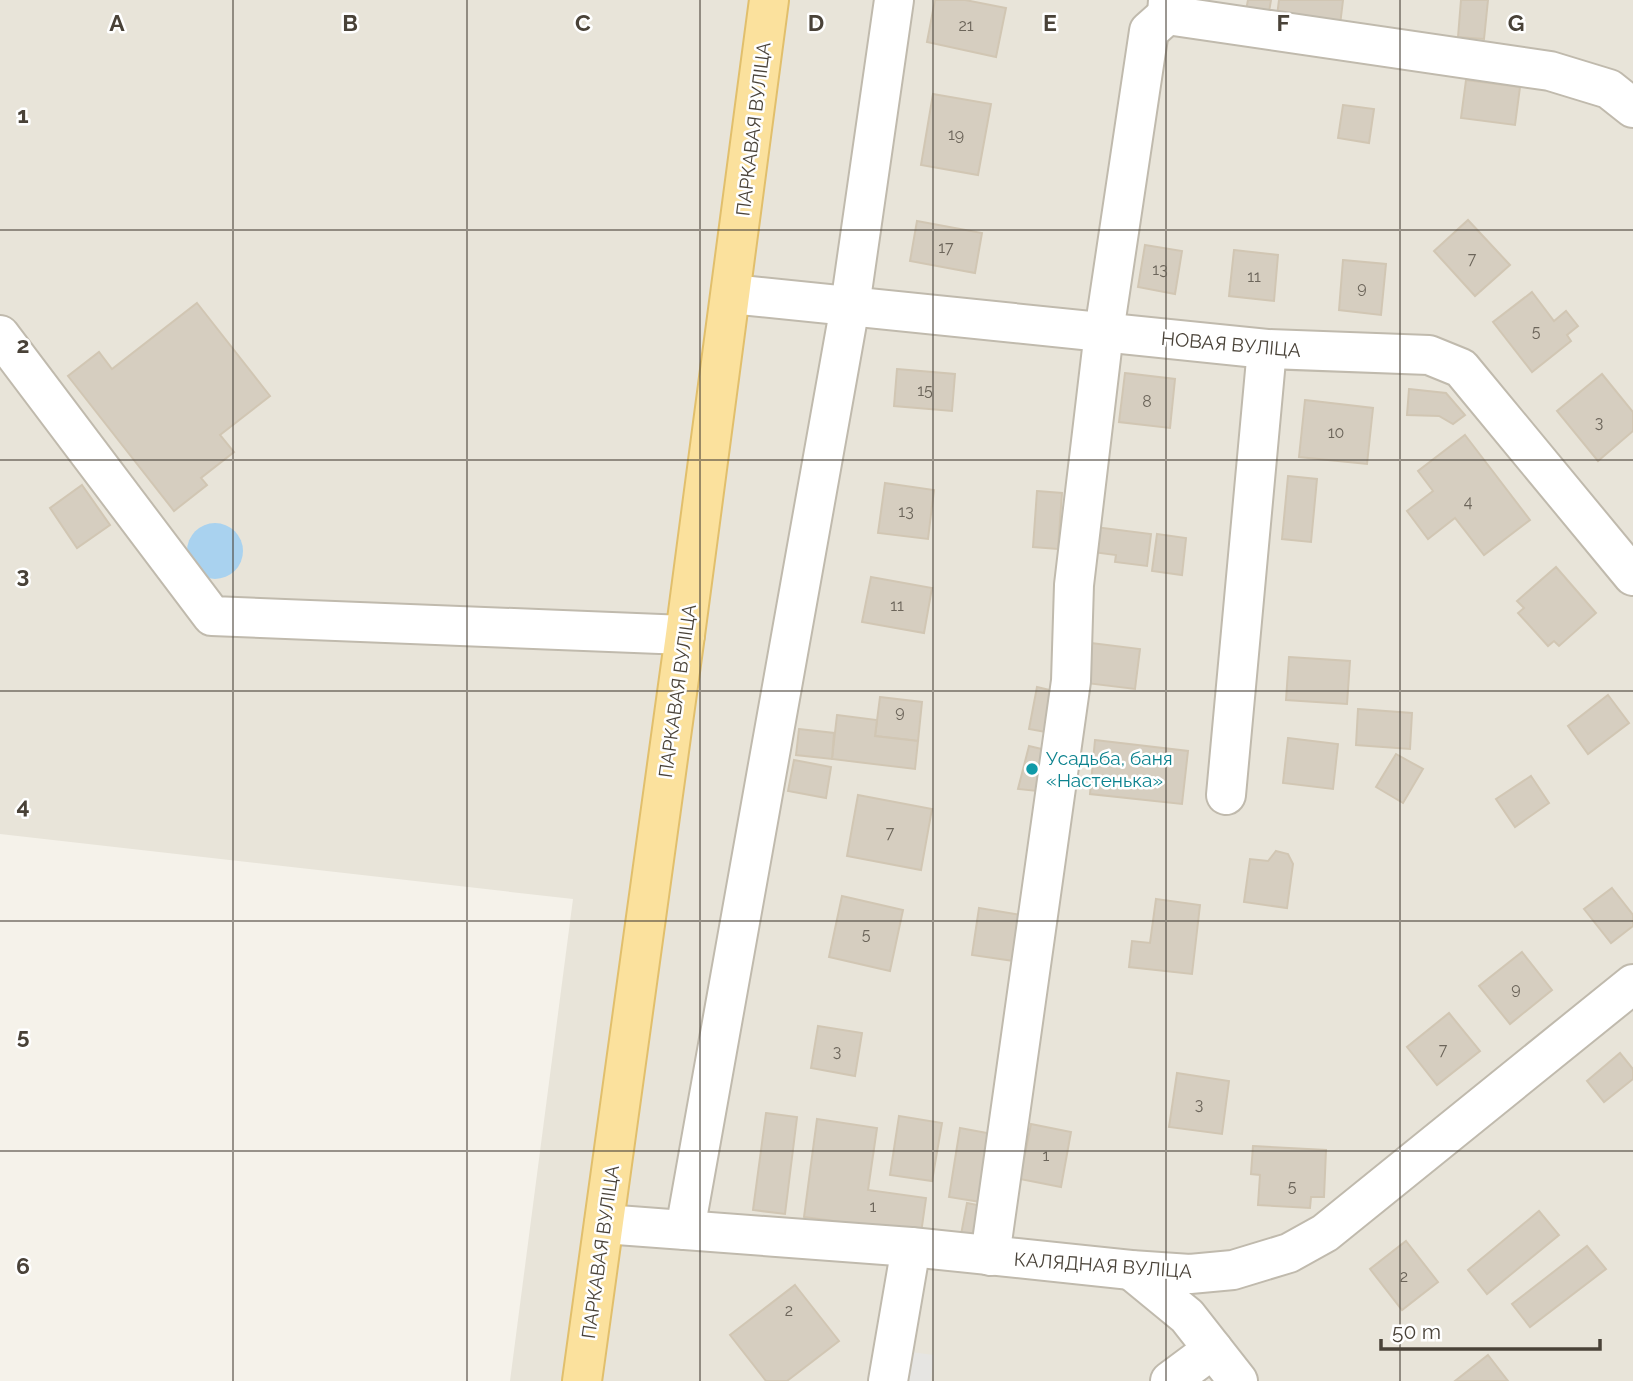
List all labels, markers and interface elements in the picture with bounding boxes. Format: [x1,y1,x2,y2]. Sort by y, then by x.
text: A [109,9,125,36]
text: B [342,9,358,36]
text: C [575,9,591,36]
text: D [808,9,824,36]
text: E [1043,9,1057,36]
text: F [1276,9,1290,36]
text: G [1508,9,1524,36]
house number: 21 [958,16,974,35]
street label: ПАРКАВАЯ ВУЛІЦА [731,41,775,217]
text: 1 [17,101,29,128]
house number: 19 [948,125,964,144]
house number: 17 [938,238,954,257]
house number: 7 [1468,249,1477,268]
house number: 13 [1152,260,1168,279]
house number: 11 [1247,267,1261,286]
house number: 9 [1357,278,1367,297]
house number: 5 [1532,322,1541,341]
street label: НОВАЯ ВУЛІЦА [1160,327,1302,361]
text: 2 [17,331,29,358]
house number: 15 [917,381,933,400]
house number: 8 [1142,392,1152,411]
house number: 3 [1595,413,1603,432]
house number: 10 [1328,423,1344,442]
house number: 4 [1464,492,1473,511]
house number: 13 [898,502,914,521]
text: 3 [17,561,29,588]
house number: 11 [890,596,904,615]
street label: ПАРКАВАЯ ВУЛІЦА [654,603,700,779]
house number: 9 [895,702,905,721]
place label: Усадьба, баня «Настенька» [1046,747,1173,791]
marker: Усадьба, баня «Настенька» [1024,761,1040,777]
text: 4 [16,792,30,819]
house number: 7 [886,823,895,842]
house number: 5 [862,925,871,944]
house number: 9 [1511,979,1521,998]
text: 5 [17,1022,30,1049]
house number: 7 [1439,1040,1448,1059]
house number: 3 [833,1042,841,1061]
house number: 3 [1195,1095,1203,1114]
house number: 1 [1043,1146,1050,1165]
street label: ПАРКАВАЯ ВУЛІЦА [577,1164,623,1340]
house number: 5 [1288,1177,1297,1196]
house number: 1 [870,1197,877,1216]
street label: КАЛЯДНАЯ ВУЛІЦА [1013,1248,1193,1282]
text: 6 [16,1252,30,1279]
house number: 2 [1400,1267,1408,1286]
house number: 2 [785,1301,793,1320]
scale bar [1381,1308,1600,1352]
text: 50 m [1392,1319,1441,1344]

